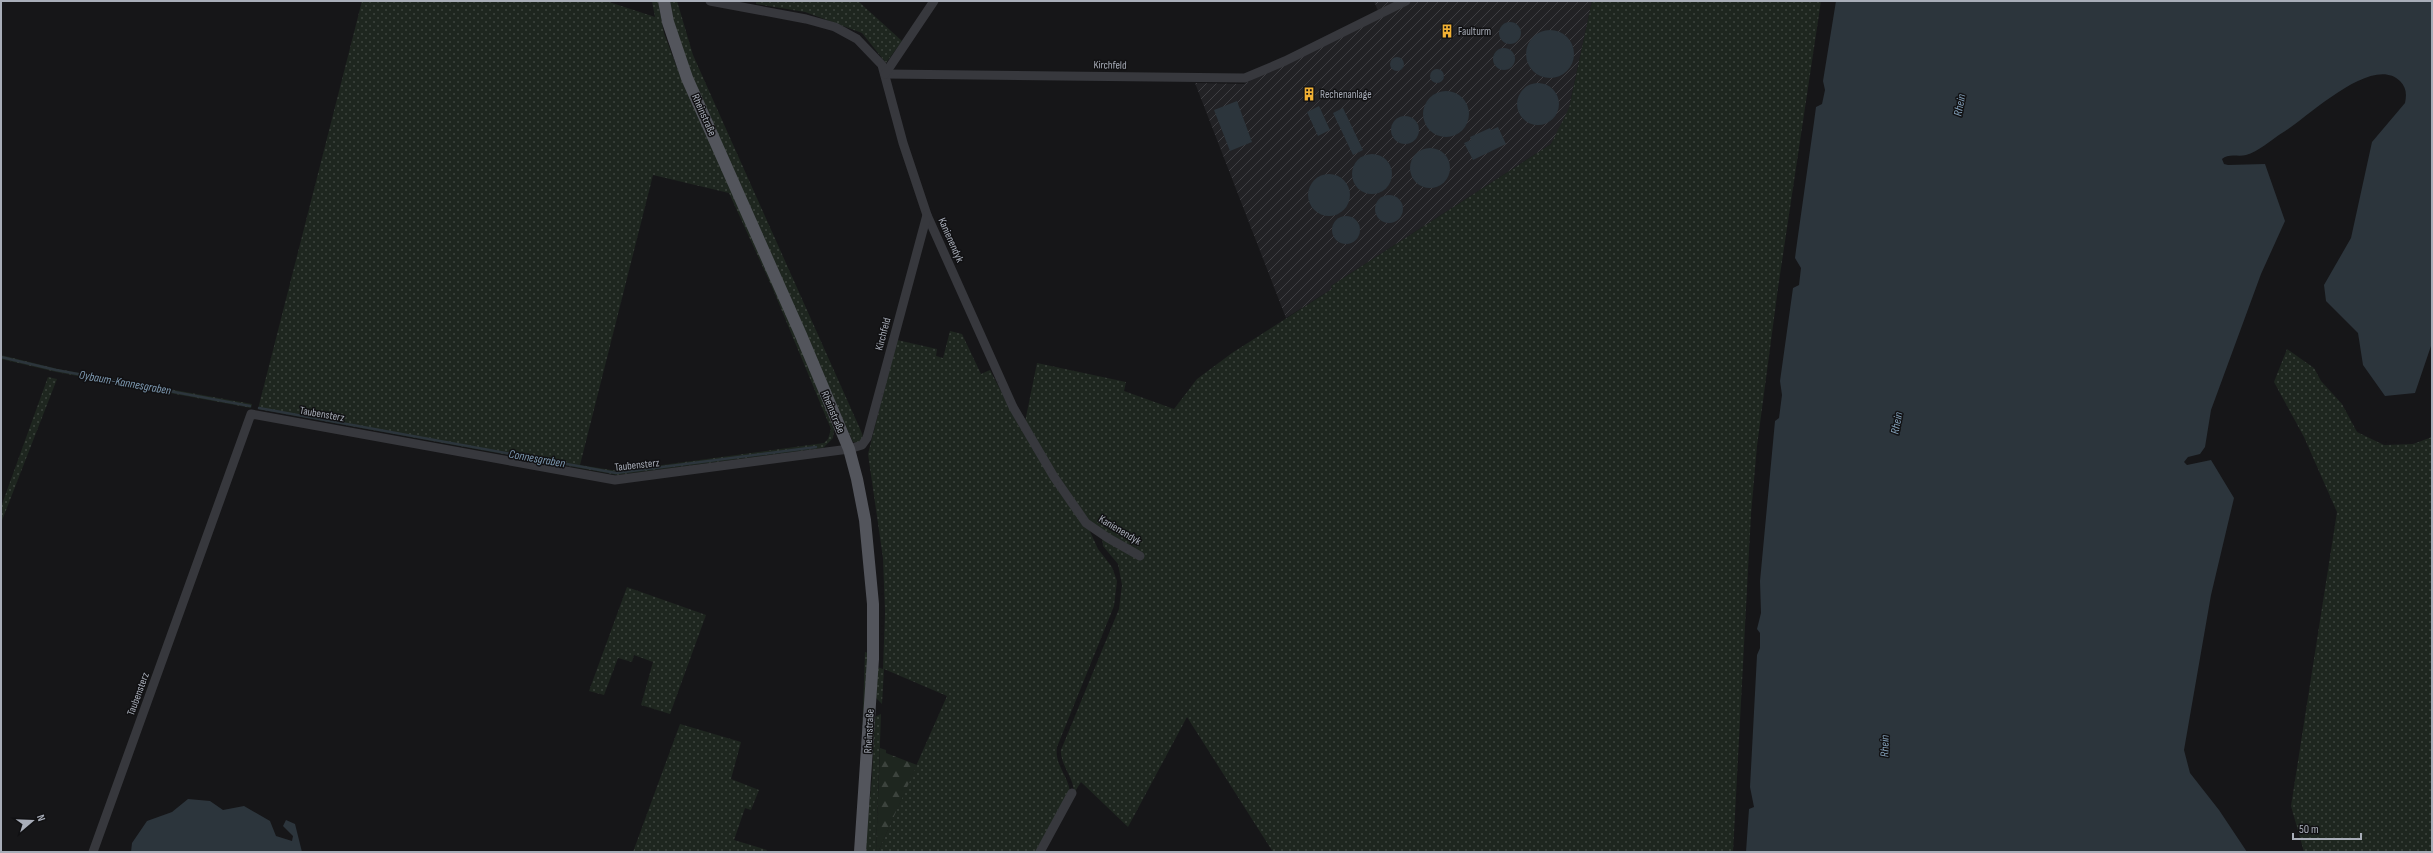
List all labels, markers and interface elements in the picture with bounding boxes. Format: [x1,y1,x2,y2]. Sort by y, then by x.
building icon: Faulturm [1439,23,1455,39]
place label: Faulturm [1458,25,1491,38]
street label: Kirchfeld [1093,58,1127,72]
building icon: Rechenanlage [1301,86,1317,102]
place label: Rechenanlage [1320,88,1372,101]
street label: Rheinstraße [689,92,719,138]
water label: Rhein [1951,93,1969,117]
street label: Kanienendyk [935,216,967,265]
street label: Kirchfeld [872,316,894,352]
water label: Oybaum-Kannesgraben [78,368,172,398]
street label: Rheinstraße [818,389,848,435]
street label: Taubensterz [299,404,345,424]
water label: Rhein [1888,411,1906,435]
water label: Connesgraben [508,447,566,471]
street label: Taubensterz [614,456,660,474]
street label: Kanienendyk [1096,512,1144,548]
street label: Taubensterz [124,671,152,717]
street label: Rheinstraße [861,708,877,754]
water label: Rhein [1877,735,1893,757]
north arrow [12,801,52,841]
text: N [34,813,48,823]
scale bar [2293,815,2361,841]
text: 50 m [2299,822,2319,837]

